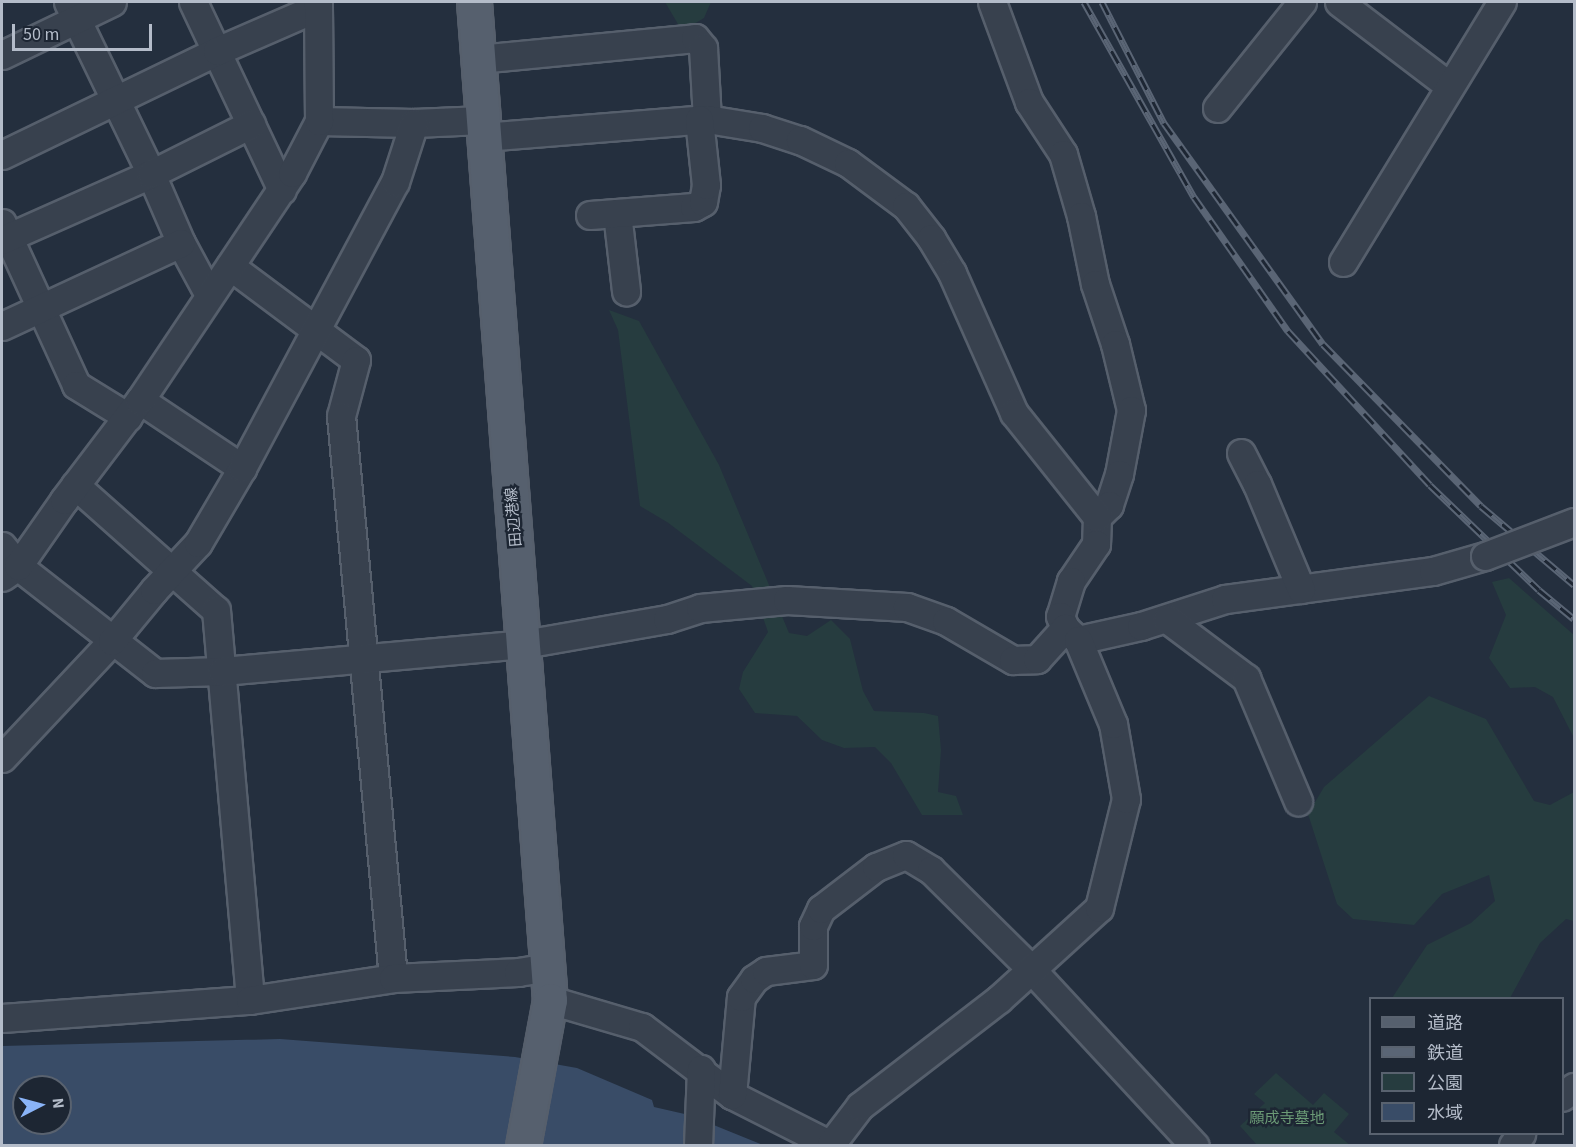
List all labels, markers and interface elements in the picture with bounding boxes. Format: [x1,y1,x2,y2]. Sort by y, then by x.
scale bar [15,12,154,50]
text: 50 m [23,22,59,47]
street label: 田辺港線 [502,486,526,548]
legend [1369,997,1564,1135]
text: 道路 [1427,1011,1463,1036]
text: 鉄道 [1427,1041,1463,1066]
text: 公園 [1427,1071,1463,1096]
north arrow [12,1075,72,1135]
text: N [46,1097,69,1110]
text: 水域 [1427,1101,1463,1126]
park label: 願成寺墓地 [1250,1110,1324,1128]

